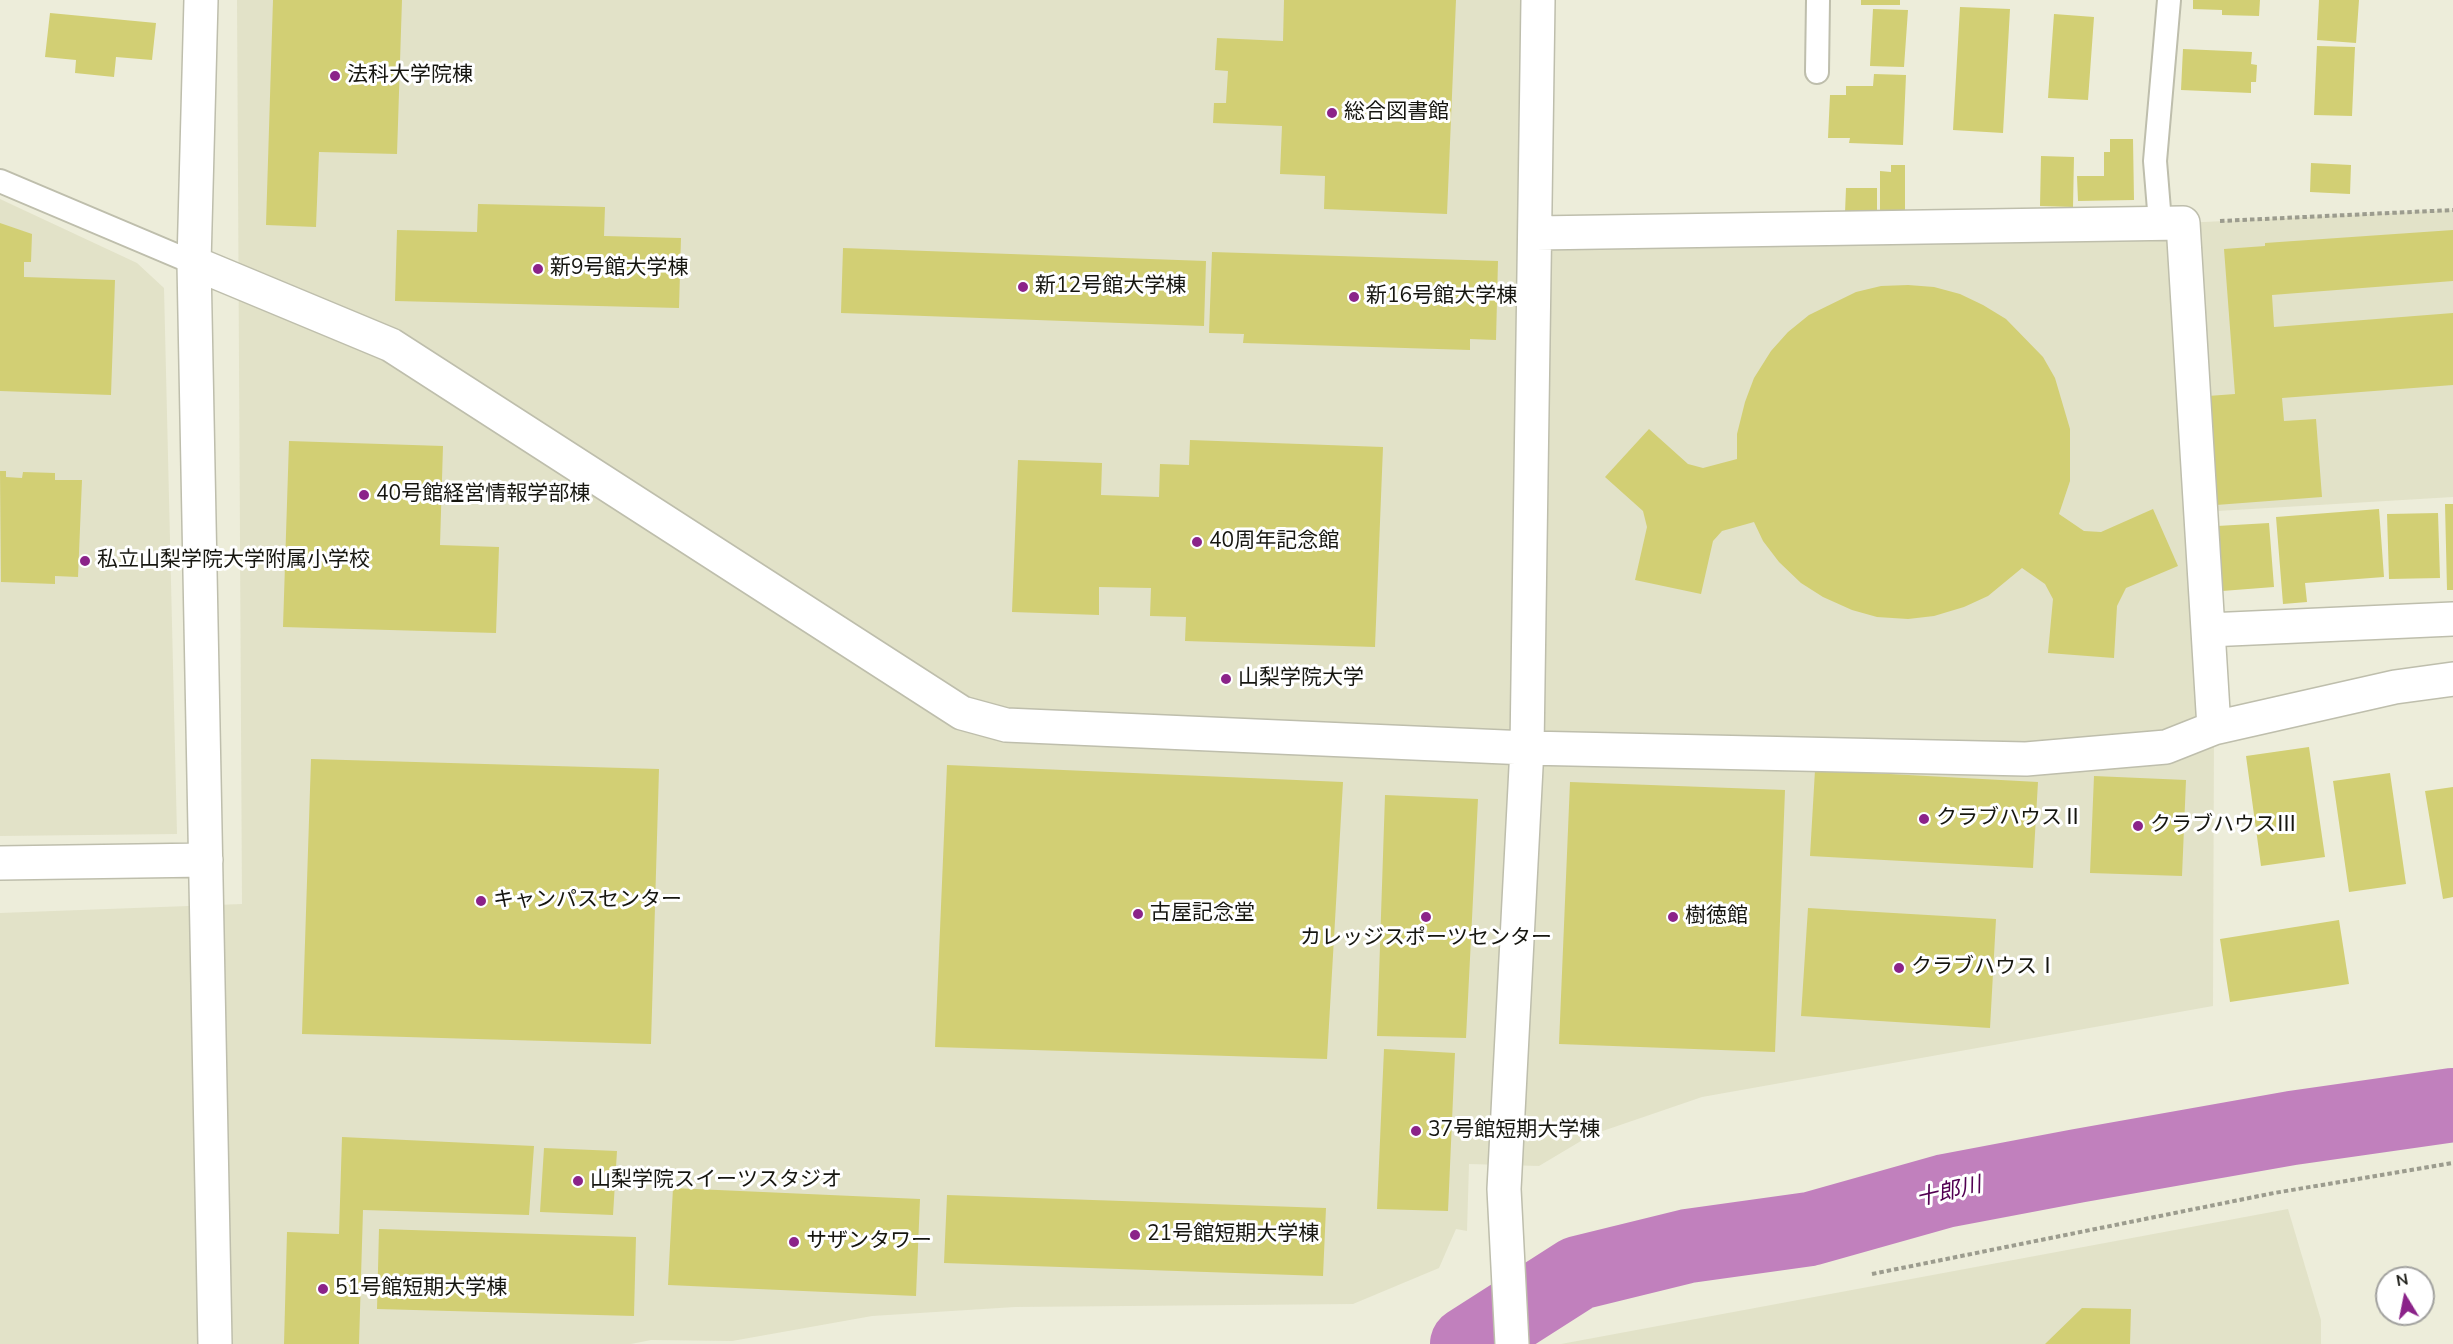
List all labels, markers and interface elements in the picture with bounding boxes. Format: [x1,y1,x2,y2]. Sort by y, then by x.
place label: 法科大学院棟 [347,63,473,89]
marker: 法科大学院棟 [328,69,342,83]
place label: 総合図書館 [1344,100,1449,126]
marker: 総合図書館 [1325,106,1339,120]
place label: 新9号館大学棟 [550,256,689,282]
marker: 新9号館大学棟 [531,262,545,276]
place label: 新12号館大学棟 [1035,274,1186,300]
marker: 新12号館大学棟 [1016,280,1030,294]
place label: 新16号館大学棟 [1366,284,1517,310]
marker: 新16号館大学棟 [1347,290,1361,304]
place label: 40号館経営情報学部棟 [376,482,590,508]
marker: 40号館経営情報学部棟 [357,488,371,502]
place label: 40周年記念館 [1209,529,1339,555]
marker: 40周年記念館 [1190,535,1204,549]
place label: 私立山梨学院大学附属小学校 [97,548,370,574]
marker: 私立山梨学院大学附属小学校 [78,554,92,568]
place label: 山梨学院大学 [1238,666,1364,692]
marker: 山梨学院大学 [1219,672,1233,686]
place label: クラブハウスⅡ [1936,806,2083,832]
marker: クラブハウスⅡ [1917,812,1931,826]
place label: クラブハウスⅢ [2150,813,2297,839]
marker: クラブハウスⅢ [2131,819,2145,833]
place label: キャンパスセンター [493,888,682,914]
marker: キャンパスセンター [474,894,488,908]
place label: 古屋記念堂 [1150,901,1255,927]
place label: 樹徳館 [1685,904,1748,930]
marker: 古屋記念堂 [1131,907,1145,921]
marker: カレッジスポーツセンター [1419,910,1433,924]
marker: 樹徳館 [1666,910,1680,924]
place label: カレッジスポーツセンター [1300,926,1552,952]
place label: クラブハウスⅠ [1911,955,2058,981]
marker: クラブハウスⅠ [1892,961,1906,975]
place label: 37号館短期大学棟 [1428,1118,1600,1144]
marker: 37号館短期大学棟 [1409,1124,1423,1138]
place label: 山梨学院スイーツスタジオ [590,1168,842,1194]
water label: 十郎川 [1914,1173,1984,1213]
marker: 山梨学院スイーツスタジオ [571,1174,585,1188]
place label: 21号館短期大学棟 [1147,1222,1319,1248]
marker: 21号館短期大学棟 [1128,1228,1142,1242]
place label: サザンタワー [806,1229,932,1255]
marker: サザンタワー [787,1235,801,1249]
north arrow [2375,1266,2435,1326]
text: N [2394,1268,2410,1292]
place label: 51号館短期大学棟 [335,1276,507,1302]
marker: 51号館短期大学棟 [316,1282,330,1296]

